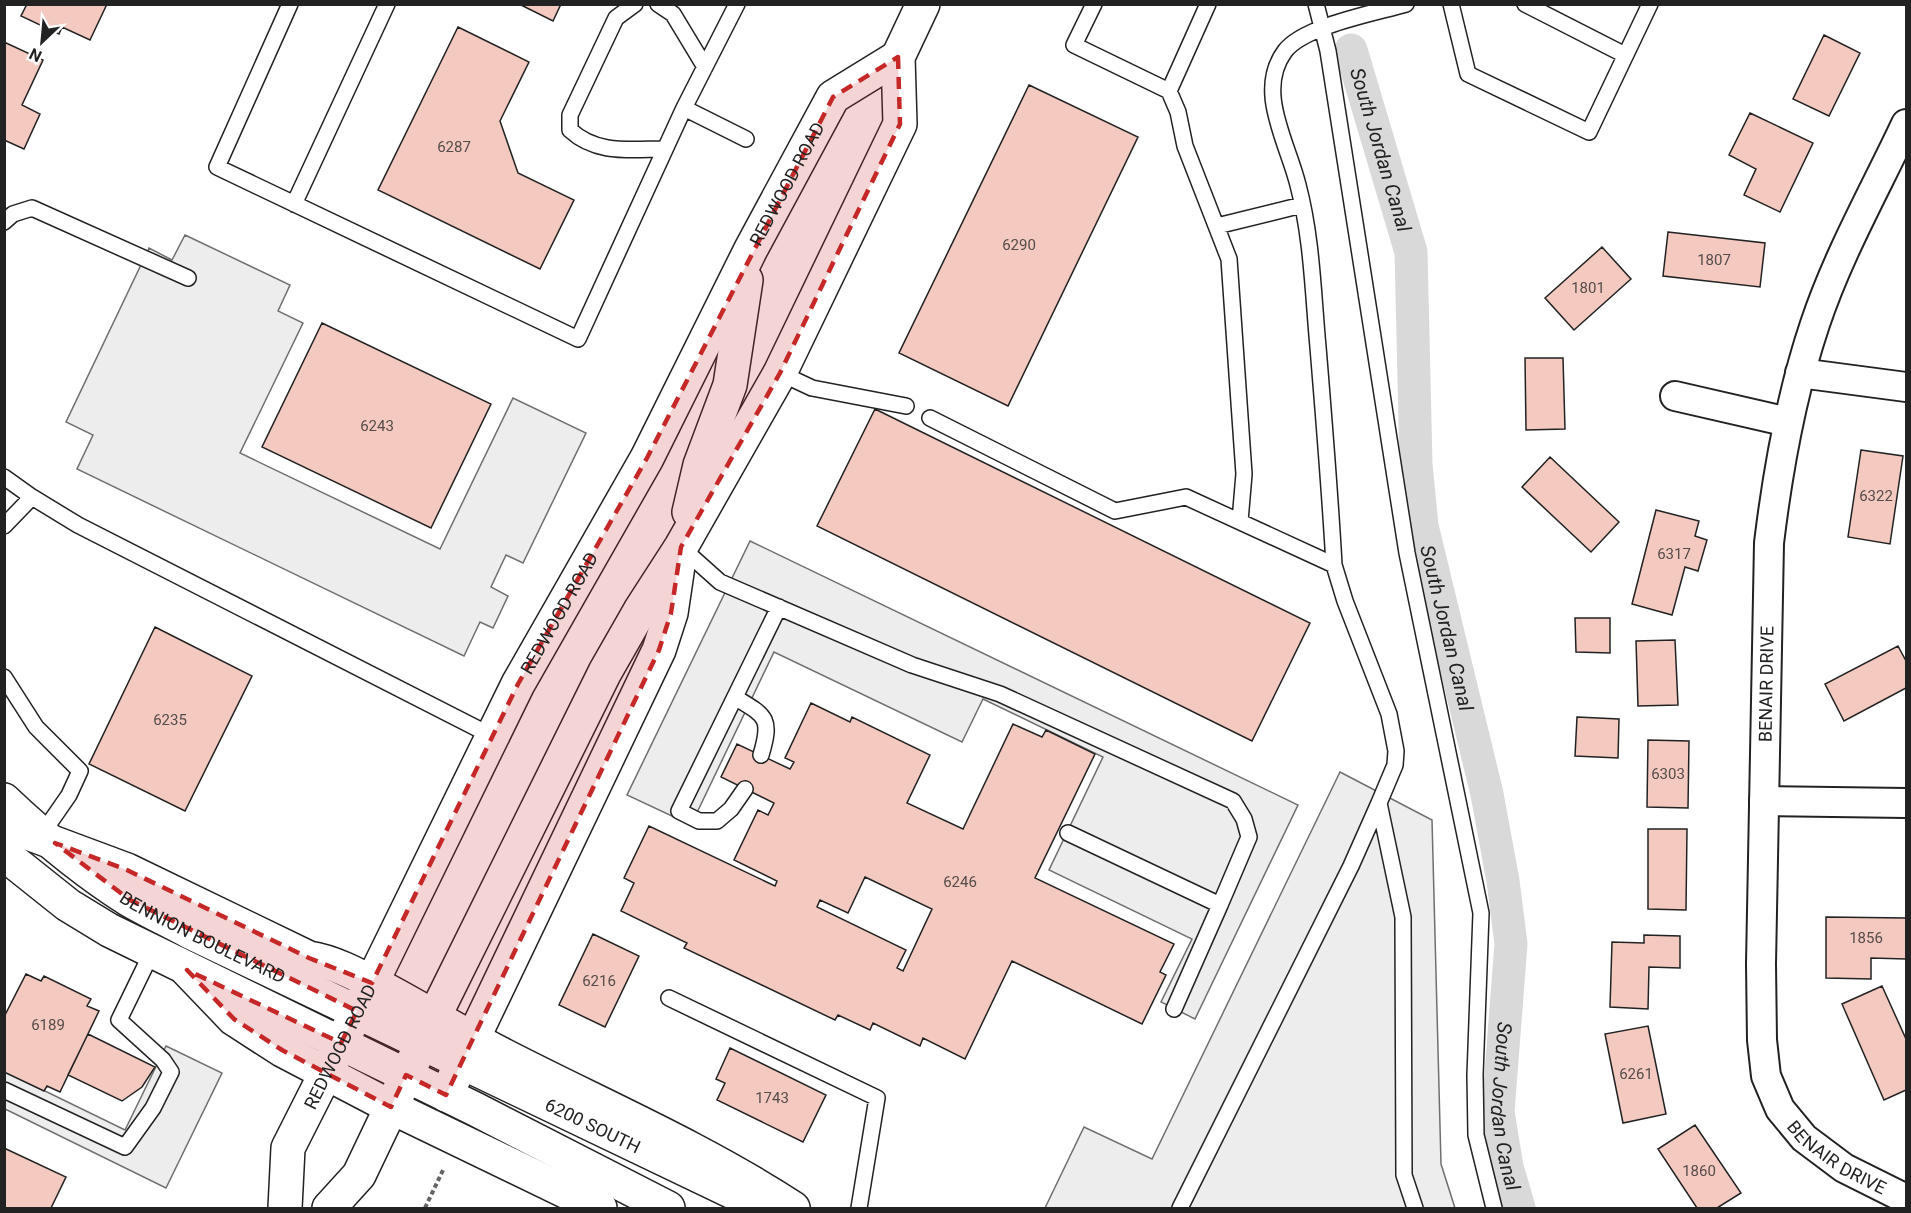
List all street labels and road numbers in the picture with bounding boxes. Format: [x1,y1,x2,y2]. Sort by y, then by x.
street label: REDWOOD ROAD [745,118,828,249]
street label: REDWOOD ROAD [516,548,602,677]
street label: BENAIR DRIVE [1754,626,1778,742]
street label: BENNION BOULEVARD [116,886,289,987]
street label: REDWOOD ROAD [299,980,380,1112]
street label: 6200 SOUTH [542,1093,644,1157]
street label: BENAIR DRIVE [1783,1116,1890,1198]

